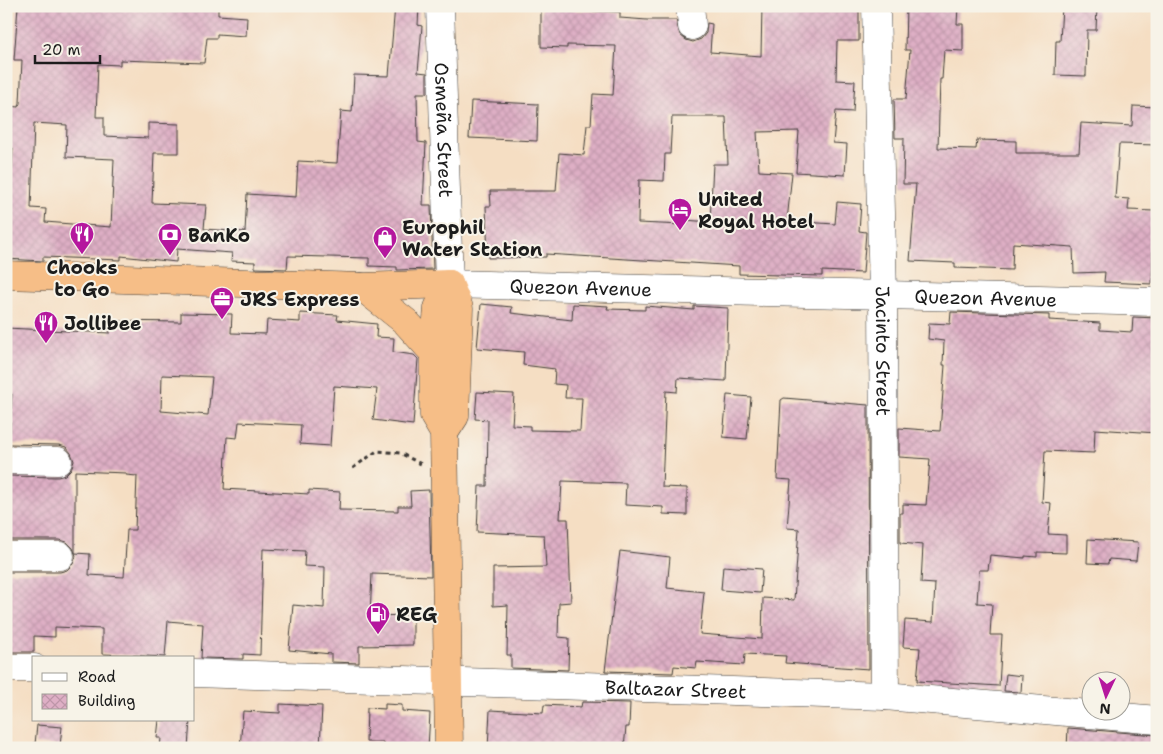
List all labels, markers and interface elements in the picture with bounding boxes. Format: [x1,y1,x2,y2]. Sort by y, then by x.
scale bar [35,32,100,64]
text: 20 m [42,40,81,60]
street label: Osmeña Street [429,62,459,198]
place label: United Royal Hotel [698,187,815,234]
hotel icon: United Royal Hotel [667,197,693,231]
place label: Europhil Water Station [402,215,543,262]
restaurant icon: Chooks to Go [69,221,95,255]
bank icon: BanKo [157,222,183,256]
place label: BanKo [188,223,250,248]
shop icon: Europhil Water Station [372,225,398,259]
place label: Chooks to Go [47,255,117,302]
street label: Quezon Avenue [509,273,652,302]
street label: Quezon Avenue [914,283,1057,312]
office icon: JRS Express [209,286,235,320]
street label: Jacinto Street [870,286,896,416]
place label: JRS Express [240,287,360,312]
restaurant icon: Jollibee [33,310,59,344]
place label: Jollibee [64,311,141,336]
fuel station icon: REG [365,601,391,635]
place label: REG [396,602,437,627]
legend [32,656,195,722]
text: Road [78,667,116,687]
north arrow [1080,672,1130,722]
street label: Baltazar Street [605,674,747,704]
text: Building [78,691,135,711]
text: N [1099,700,1111,718]

